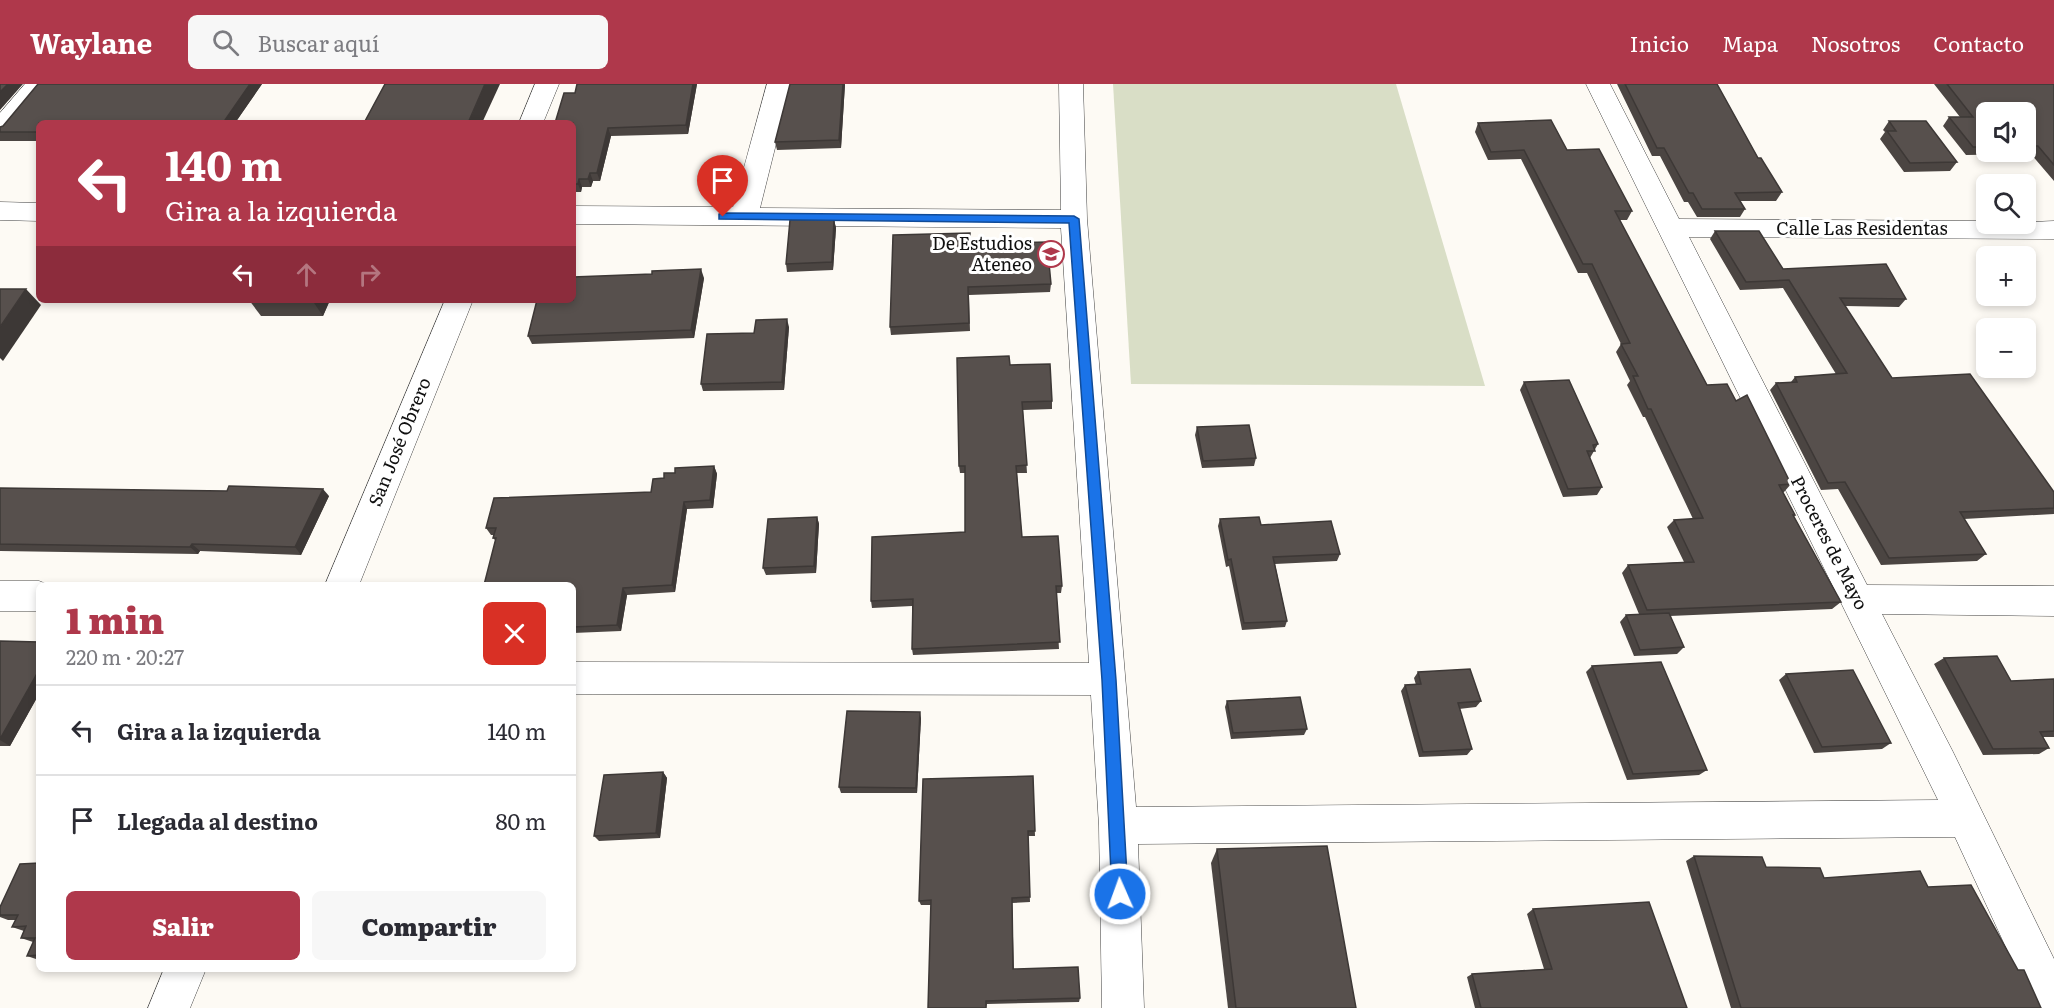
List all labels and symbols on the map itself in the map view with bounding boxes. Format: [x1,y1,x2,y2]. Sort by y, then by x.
pin [697,155,748,217]
street label: Calle Las Residentas [1776,214,1948,241]
place label: De Estudios Ateneo [932,229,1032,277]
school or university icon: De Estudios Ateneo [1036,239,1066,269]
street label: San José Obrero [360,373,437,510]
street label: Proceres de Mayo [1785,470,1876,614]
position arrow [1088,862,1152,926]

